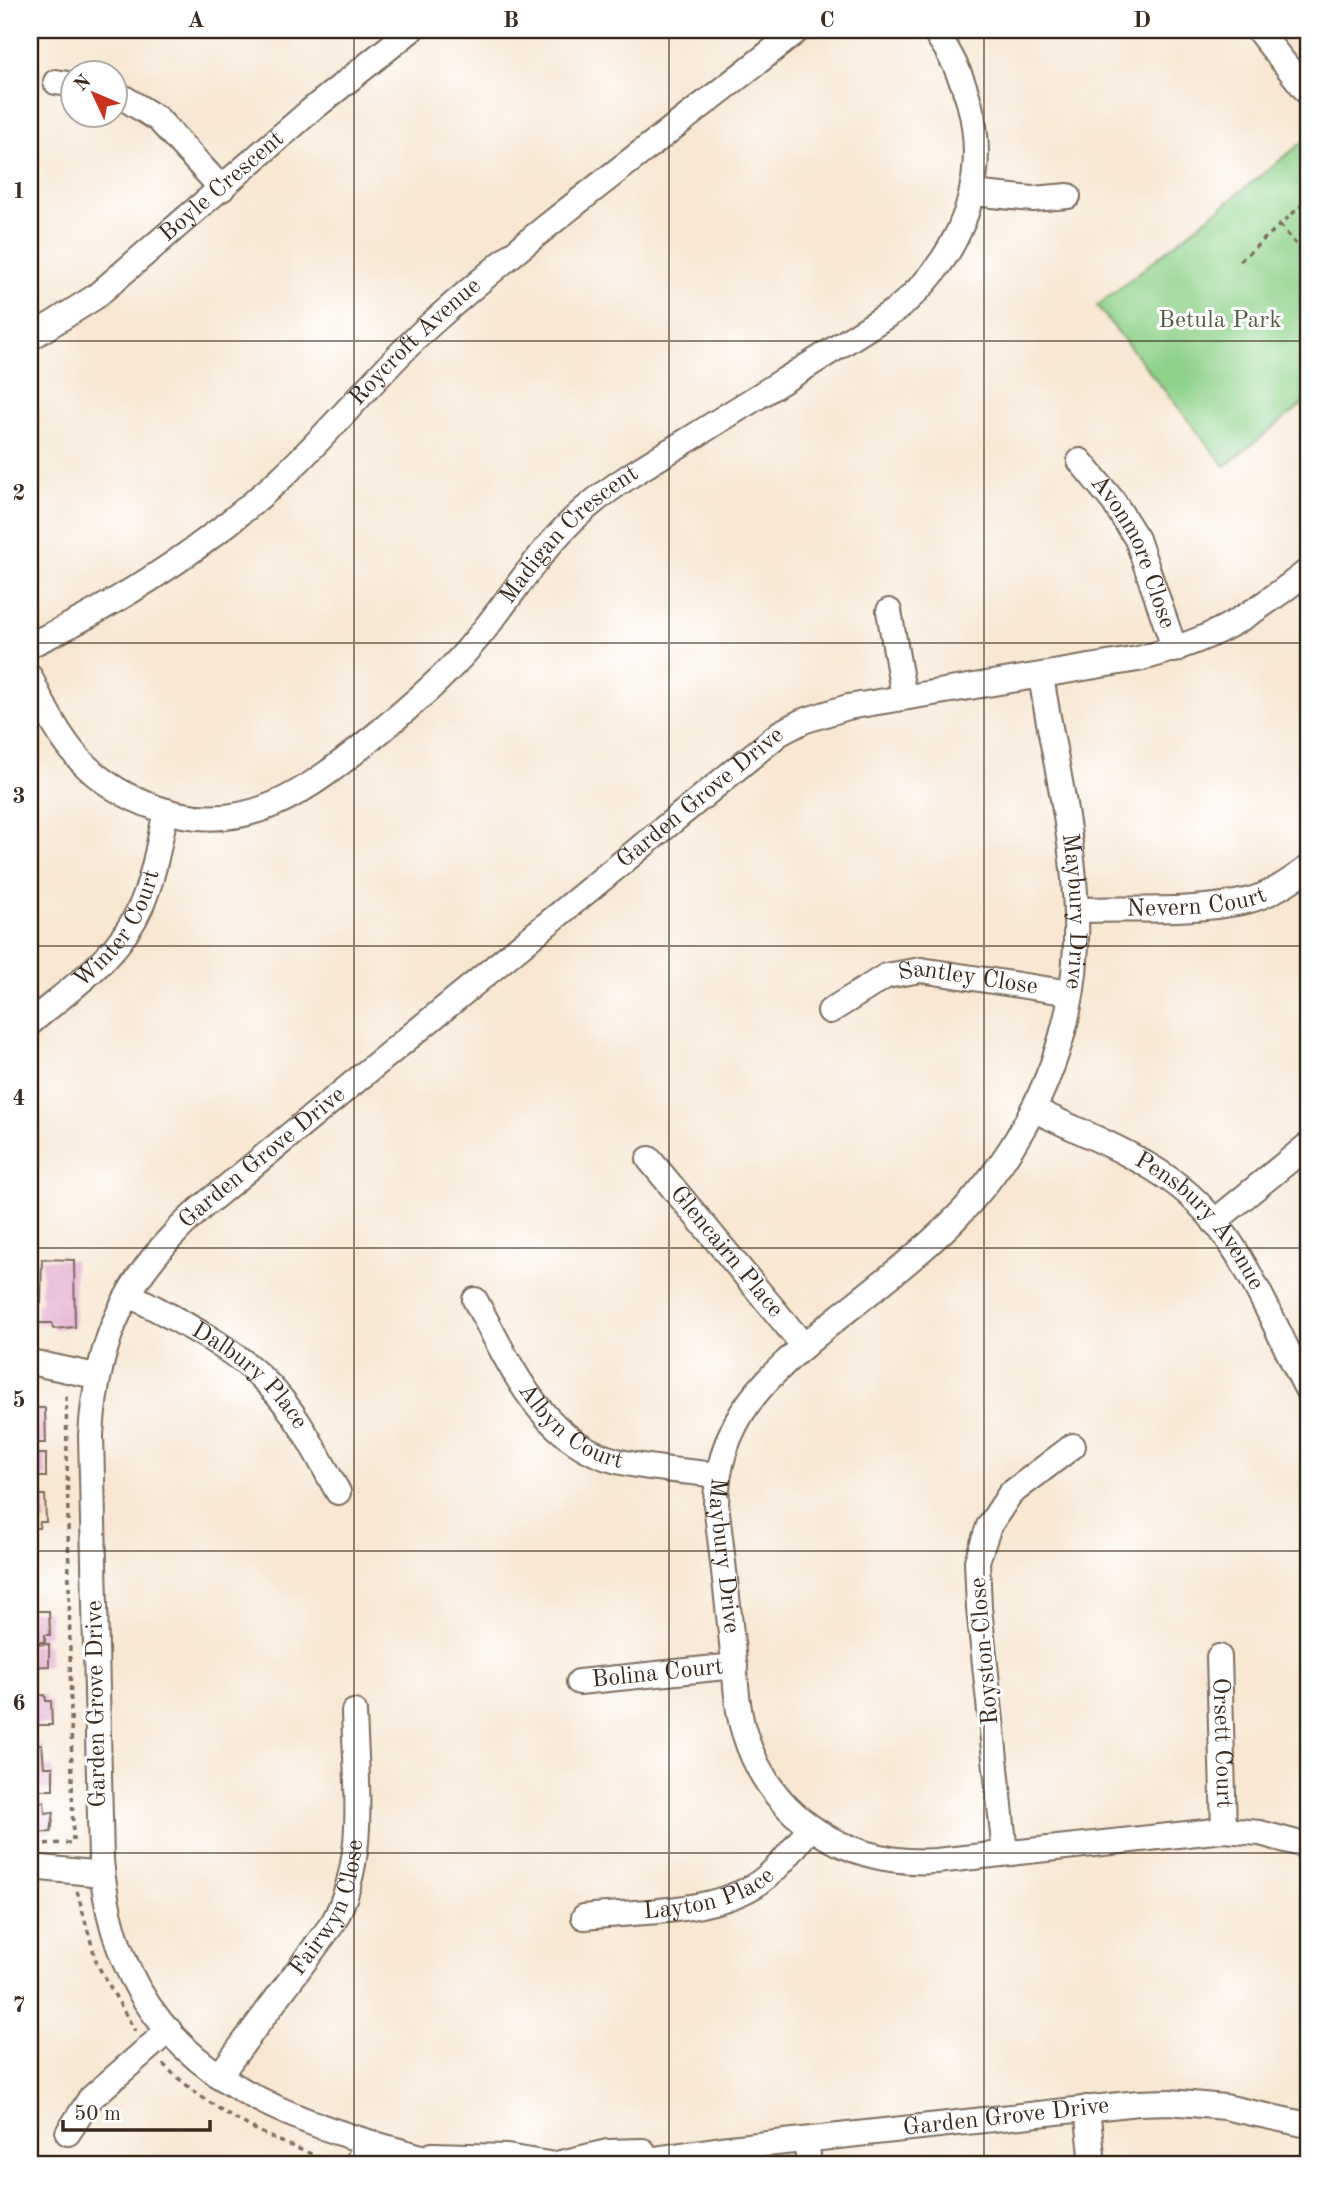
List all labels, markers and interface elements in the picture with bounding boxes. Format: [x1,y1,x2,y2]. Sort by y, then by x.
text: A [187,9,205,32]
text: B [503,9,519,32]
text: C [819,9,835,32]
text: D [1133,9,1151,32]
north arrow [60,60,130,130]
text: N [72,72,96,96]
street label: Boyle Crescent [155,127,289,247]
text: 1 [12,180,26,203]
street label: Roycroft Avenue [345,274,486,411]
park label: Betula Park [1158,309,1282,333]
street label: Madigan Crescent [496,462,643,609]
street label: Avonmore Close [1085,471,1179,632]
text: 2 [12,482,26,505]
street label: Garden Grove Drive [613,723,788,873]
text: 3 [12,785,26,808]
street label: Maybury Drive [1057,832,1088,991]
street label: Winter Court [70,867,165,993]
street label: Nevern Court [1127,883,1270,921]
street label: Santley Close [896,958,1039,1000]
street label: Garden Grove Drive [175,1083,350,1233]
text: 4 [12,1087,26,1110]
street label: Pensbury Avenue [1131,1148,1268,1294]
street label: Glencairn Place [665,1182,787,1322]
street label: Dalbury Place [187,1319,311,1434]
street label: Albyn Court [513,1379,625,1474]
text: 5 [12,1389,26,1412]
street label: Maybury Drive [704,1477,743,1635]
street label: Royston Close [967,1576,1003,1726]
street label: Garden Grove Drive [83,1600,111,1808]
street label: Bolina Court [591,1655,725,1693]
street label: Orsett Court [1208,1677,1235,1809]
text: 6 [12,1692,26,1715]
street label: Fairwyn Close [286,1838,368,1980]
street label: Layton Place [642,1864,779,1924]
text: 7 [12,1994,26,2017]
scale bar [63,2089,210,2133]
street label: Garden Grove Drive [902,2094,1111,2141]
text: 50 m [74,2104,121,2125]

